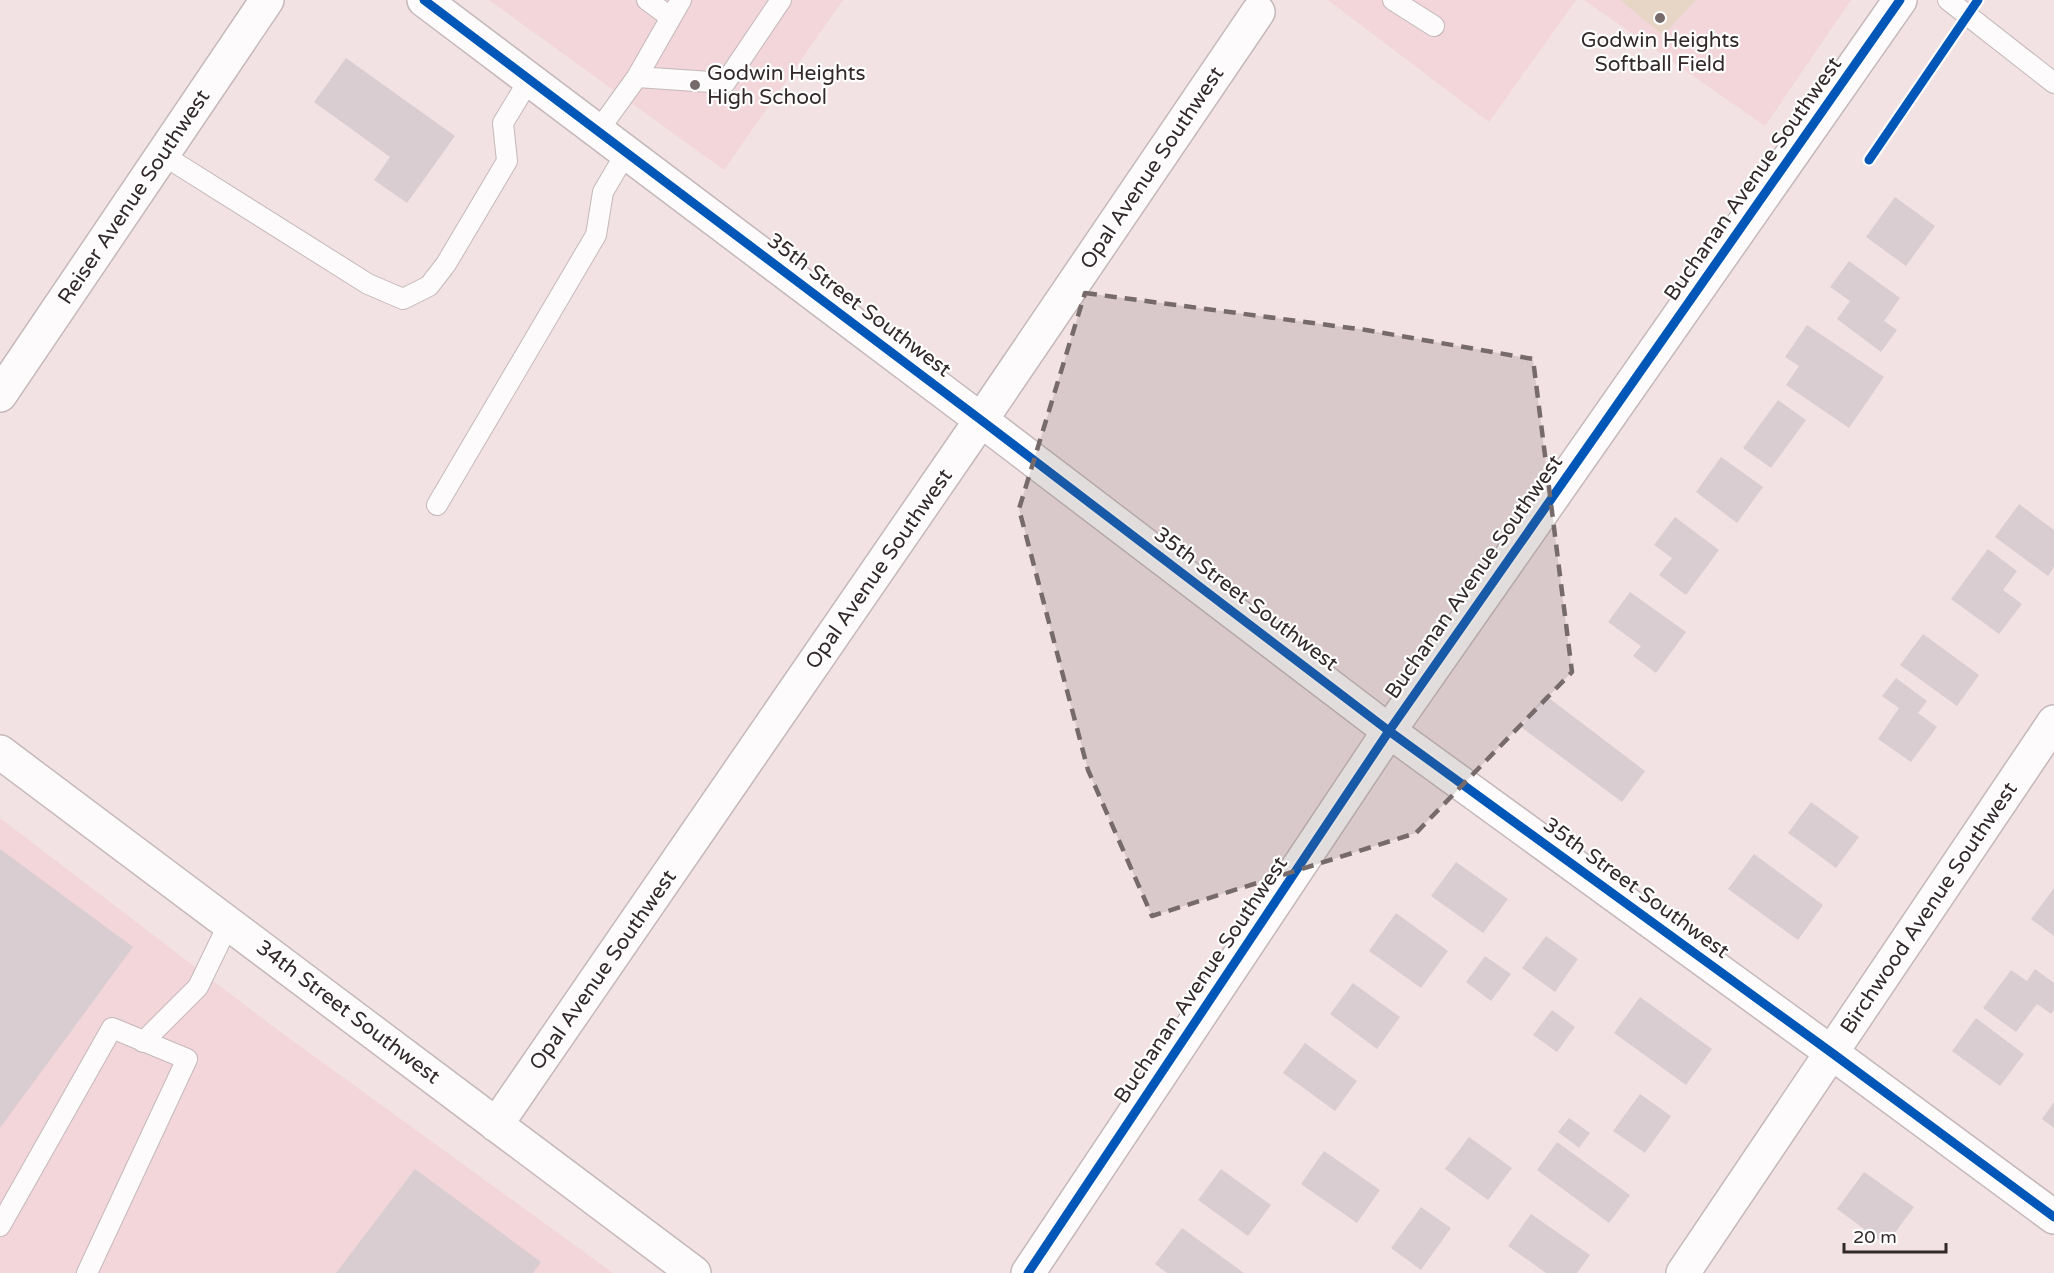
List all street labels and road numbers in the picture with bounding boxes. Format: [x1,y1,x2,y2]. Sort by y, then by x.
street label: Buchanan Avenue Southwest [1659,52,1847,306]
street label: Opal Avenue Southwest [1075,62,1229,274]
street label: Reiser Avenue Southwest [53,85,215,309]
street label: 35th Street Southwest [762,228,956,382]
street label: Buchanan Avenue Southwest [1380,450,1568,704]
street label: Opal Avenue Southwest [800,464,958,674]
street label: 35th Street Southwest [1149,522,1343,676]
street label: Birchwood Avenue Southwest [1835,777,2023,1039]
street label: 35th Street Southwest [1538,812,1734,964]
street label: Buchanan Avenue Southwest [1109,852,1293,1108]
street label: Opal Avenue Southwest [524,865,682,1075]
street label: 34th Street Southwest [251,935,445,1089]

